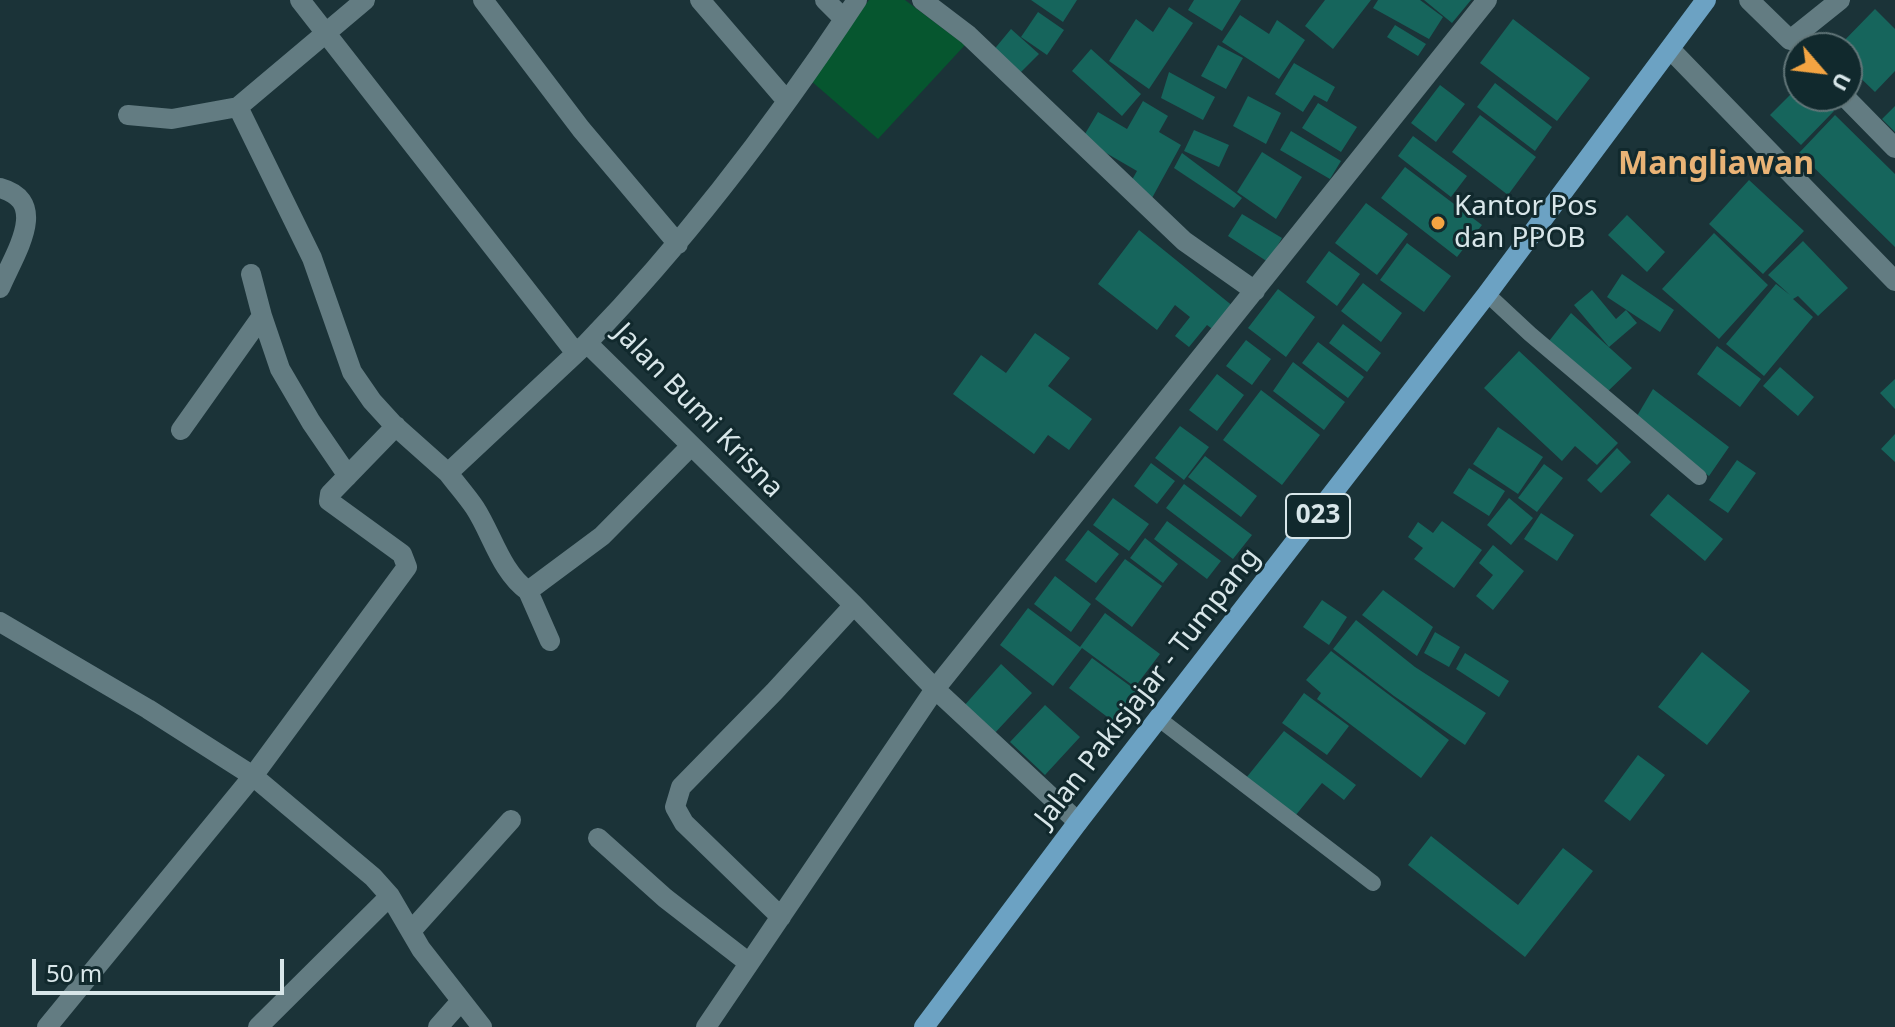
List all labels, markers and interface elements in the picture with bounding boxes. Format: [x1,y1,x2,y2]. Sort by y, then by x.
north arrow [1783,32,1863,112]
text: U [1825,68,1860,97]
district label: Mangliawan [1618,146,1814,184]
place label: Kantor Pos dan PPOB [1454,190,1598,256]
marker: Kantor Pos dan PPOB [1429,214,1447,232]
street label: Jalan Bumi Krisna [606,317,790,505]
road number: 023 [1286,494,1350,538]
street label: Jalan Pakisjajar - Tumpang [1028,542,1268,834]
scale bar [36,943,288,993]
text: 50 m [46,956,102,989]

